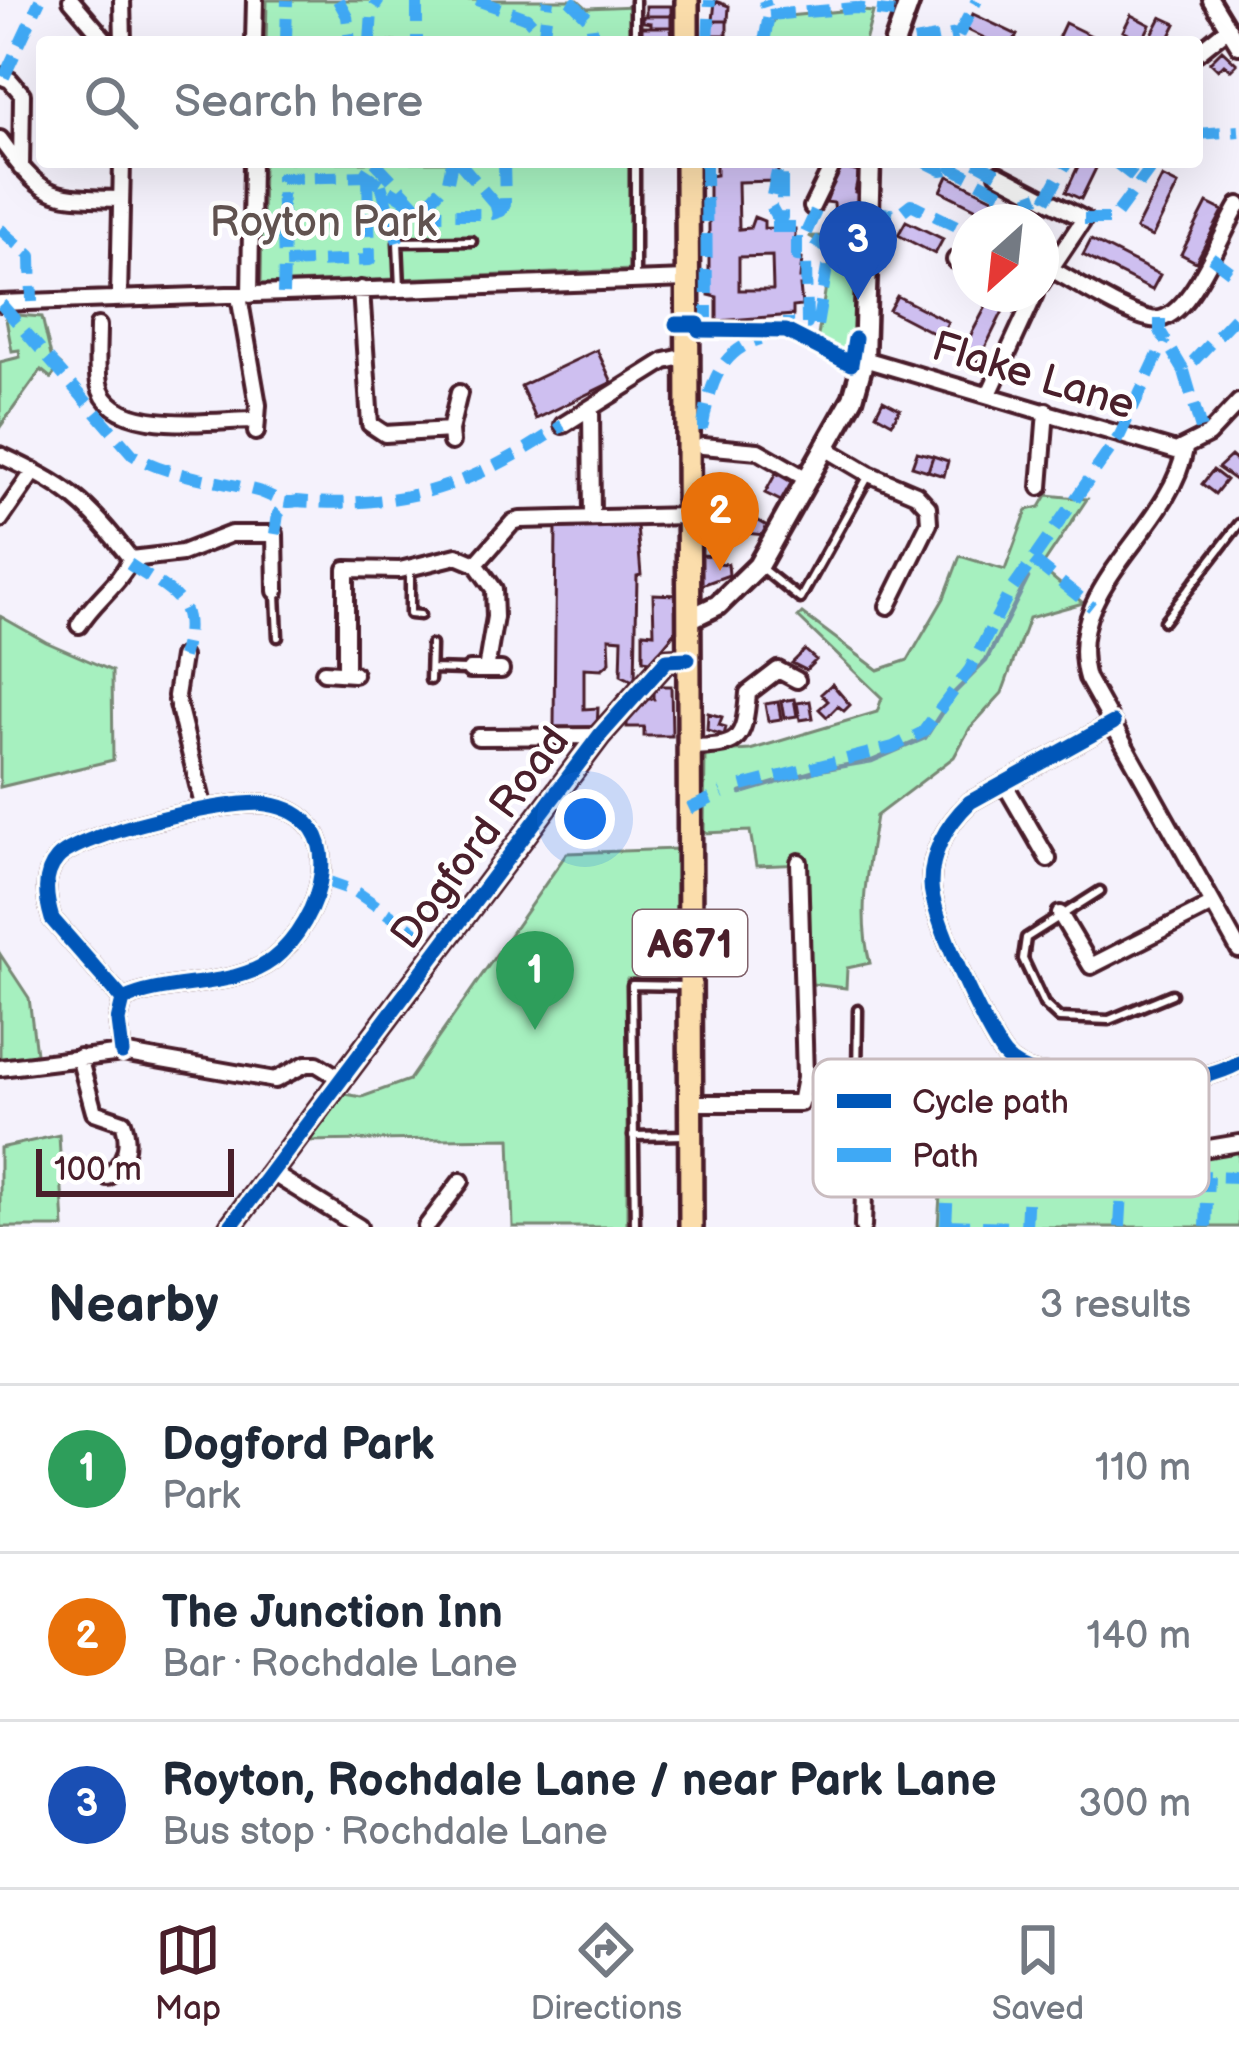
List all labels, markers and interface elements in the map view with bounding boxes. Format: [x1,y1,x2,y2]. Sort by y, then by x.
search box [36,36,1203,168]
icon: search [78,69,144,135]
text: Search here [174,75,423,130]
park label: Royton Park [210,198,437,249]
pin: 3 [819,201,897,300]
north arrow [951,204,1059,312]
street label: Flake Lane [926,321,1141,431]
pin: 2 [681,472,759,571]
street label: Dogford Road [381,717,581,960]
your location [555,789,615,849]
road number: A671 [633,910,747,976]
pin: 1 [496,931,574,1030]
legend [813,1059,1209,1197]
text: Cycle path [912,1083,1069,1123]
text: Path [912,1137,979,1177]
scale bar [36,1143,234,1196]
text: 100 m [54,1150,142,1190]
text: Nearby [48,1275,219,1336]
text: 3 results [1039,1282,1191,1329]
text: Dogford Park [162,1418,434,1473]
text: 1 [79,1445,95,1492]
text: 110 m [1095,1445,1191,1492]
text: Park [162,1473,240,1520]
text: The Junction Inn [162,1586,503,1641]
text: 2 [75,1613,99,1660]
text: 140 m [1086,1613,1191,1660]
text: Bar · Rochdale Lane [162,1641,517,1688]
text: Royton, Rochdale Lane / near Park Lane [162,1754,997,1809]
text: 3 [76,1781,98,1828]
text: 300 m [1078,1781,1191,1828]
text: Bus stop · Rochdale Lane [162,1809,608,1856]
tab: Map [155,1917,221,2029]
tab: Directions [530,1917,682,2029]
tab: Saved [992,1917,1084,2029]

